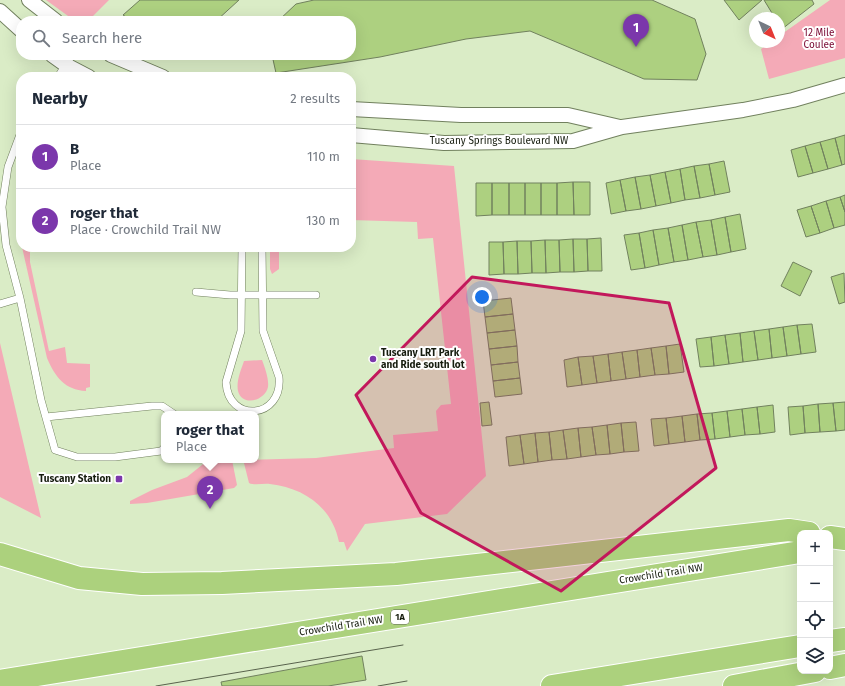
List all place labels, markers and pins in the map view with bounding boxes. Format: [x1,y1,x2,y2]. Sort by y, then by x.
pin: 1 [623,14,649,47]
place label: Tuscany LRT Park and Ride south lot [381,347,465,371]
marker: Tuscany LRT Park and Ride south lot [368,354,378,364]
place label: Tuscany Station [39,473,111,485]
marker: Tuscany Station [114,474,124,484]
pin: 2 [197,476,223,509]

